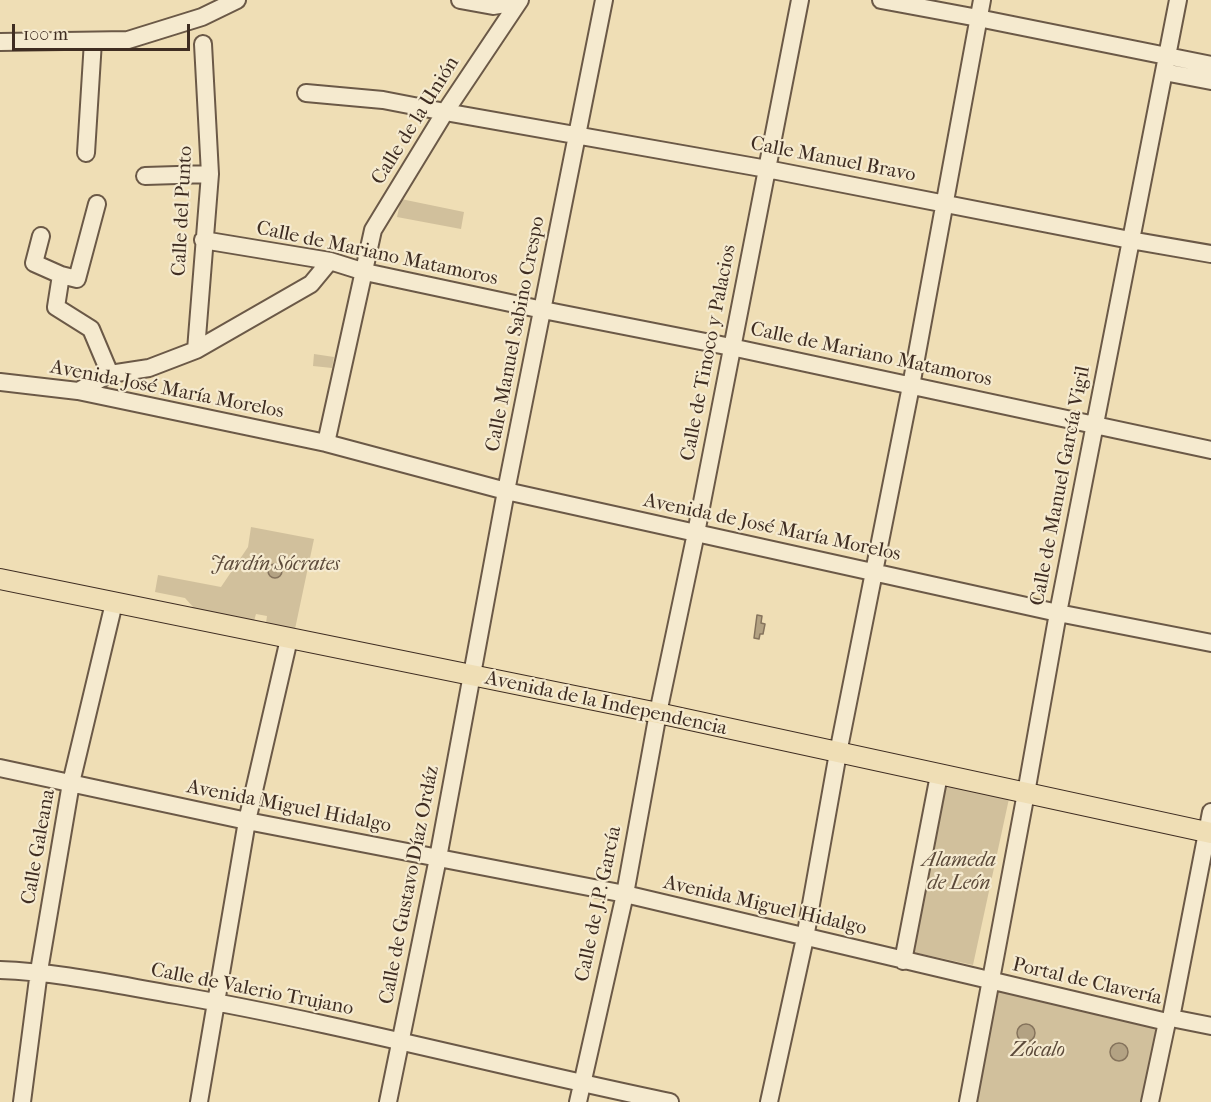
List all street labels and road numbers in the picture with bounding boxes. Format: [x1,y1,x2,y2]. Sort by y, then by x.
street label: Calle de la Unión [367,53,465,189]
street label: Calle Manuel Bravo [748,132,918,188]
street label: Calle del Punto [168,145,198,277]
street label: Calle Manuel Sabino Crespo [481,214,551,454]
street label: Calle de Mariano Matamoros [254,217,500,291]
street label: Calle de Tinoco y Palacios [676,243,742,463]
street label: Calle de Mariano Matamoros [748,318,994,392]
street label: Avenida José María Morelos [48,356,286,424]
street label: Calle de Manuel García Vigil [1026,364,1096,608]
street label: Avenida de José María Morelos [641,489,903,567]
street label: Avenida de la Independencia [483,667,729,741]
street label: Calle de Gustavo Díaz Ordáz [375,764,445,1006]
street label: Avenida Miguel Hidalgo [185,775,393,839]
street label: Calle Galeana [17,788,61,906]
street label: Calle de J.P. García [571,824,627,984]
street label: Avenida Miguel Hidalgo [661,871,869,941]
street label: Portal de Clavería [1010,953,1164,1011]
street label: Calle de Valerio Trujano [149,959,355,1021]

